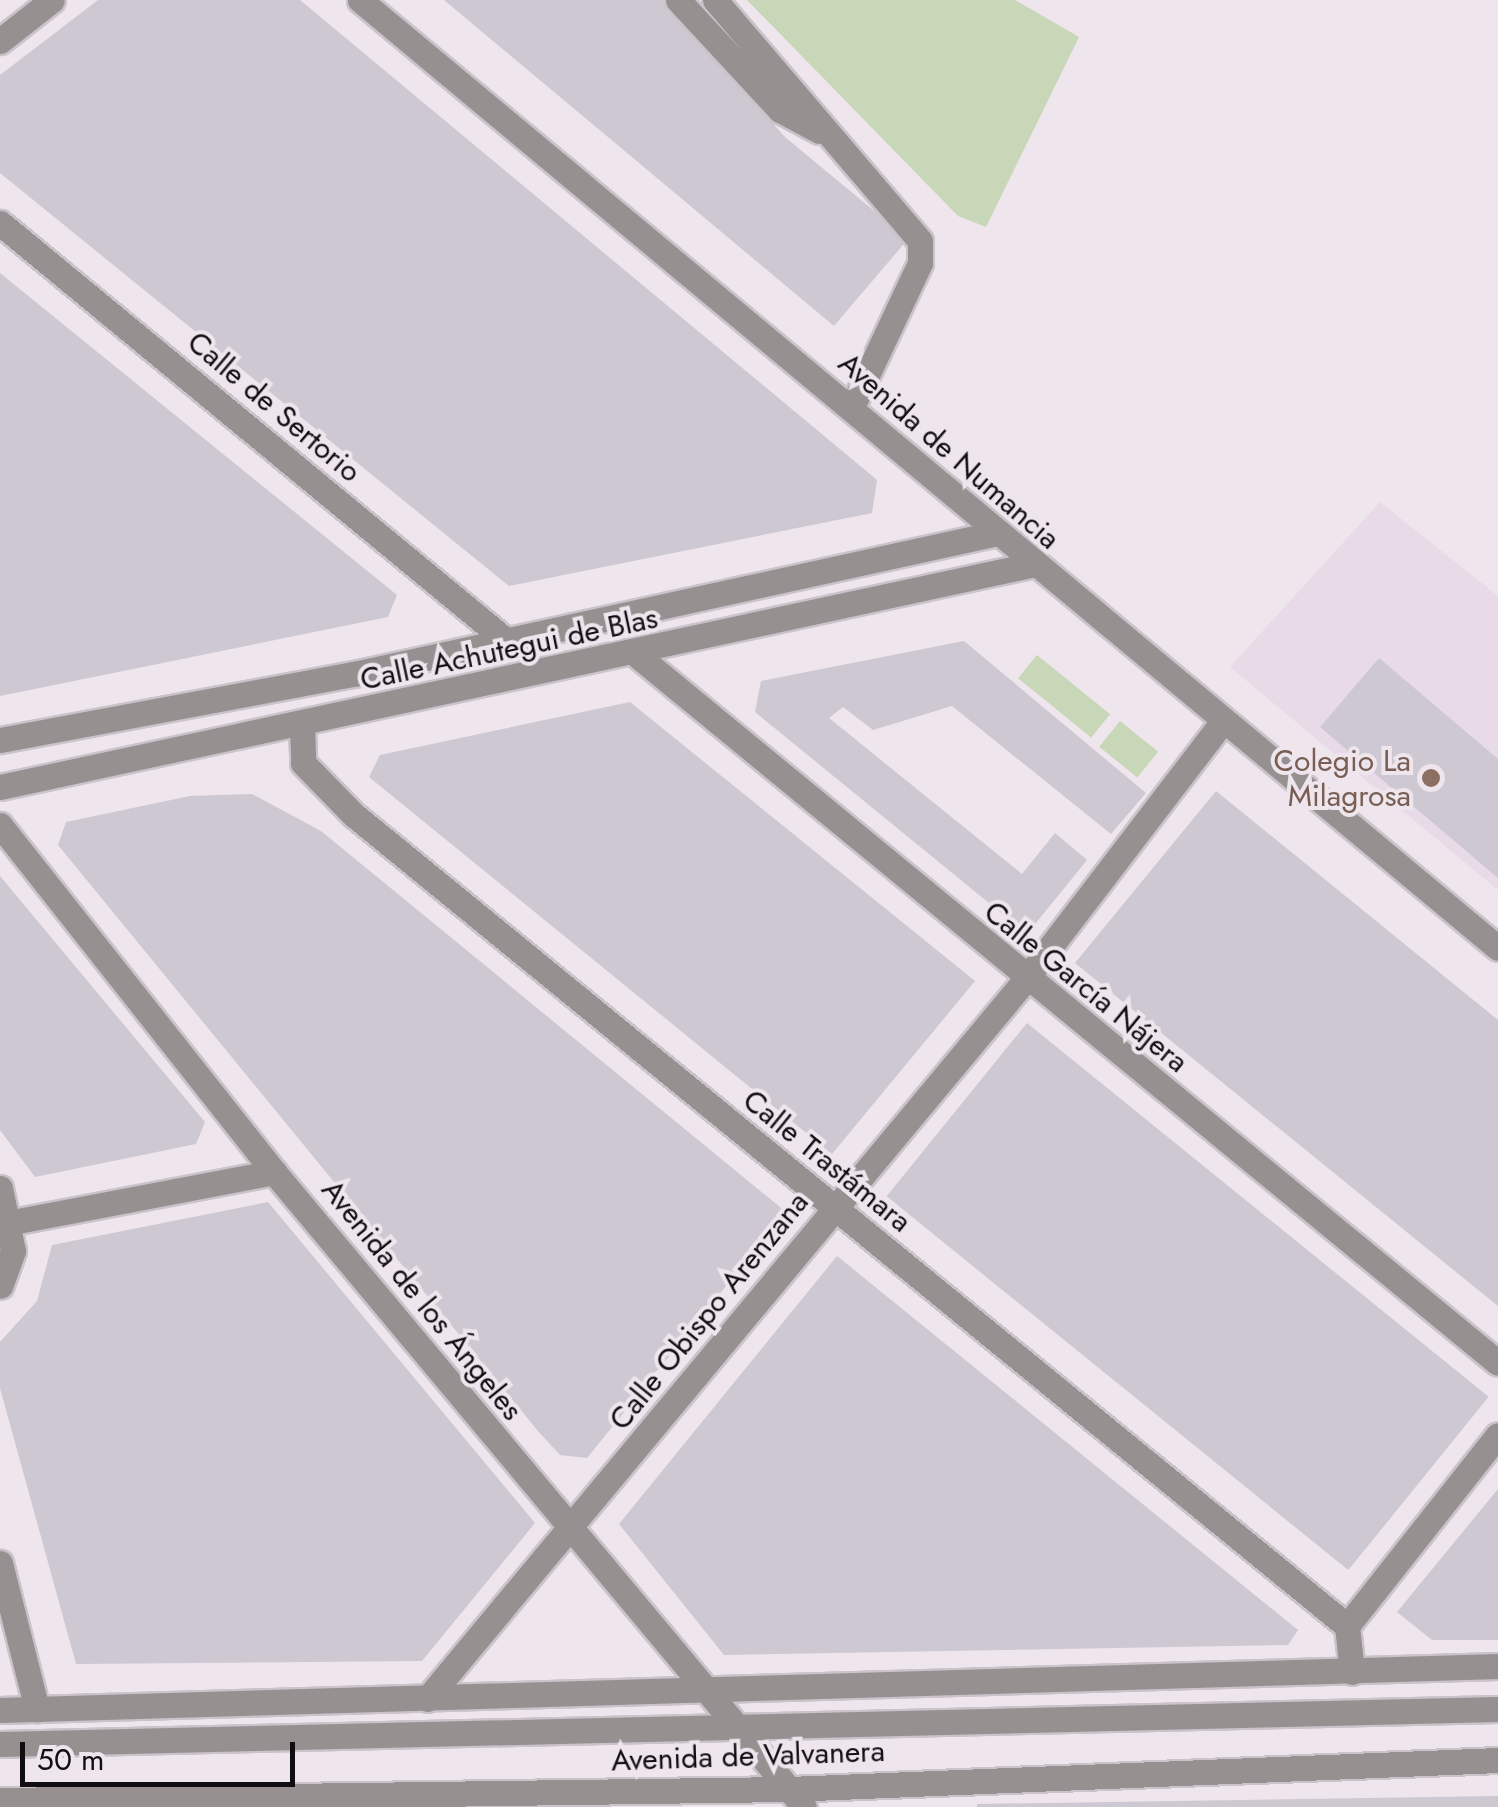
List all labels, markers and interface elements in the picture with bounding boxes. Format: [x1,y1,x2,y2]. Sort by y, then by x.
street label: Calle de Sertorio [180,324,368,490]
street label: Avenida de Numancia [831,345,1067,557]
street label: Calle Achutegui de Blas [357,600,661,698]
place label: Colegio La Milagrosa [1274,743,1411,814]
marker: Colegio La Milagrosa [1420,767,1442,789]
street label: Calle García Nájera [977,894,1195,1080]
street label: Calle Trastámara [736,1082,918,1240]
street label: Avenida de los Ángeles [314,1172,530,1428]
street label: Calle Obispo Arenzana [602,1185,816,1437]
scale bar [25,1722,300,1784]
street label: Avenida de Valvanera [611,1733,885,1779]
text: 50 m [37,1738,104,1781]

